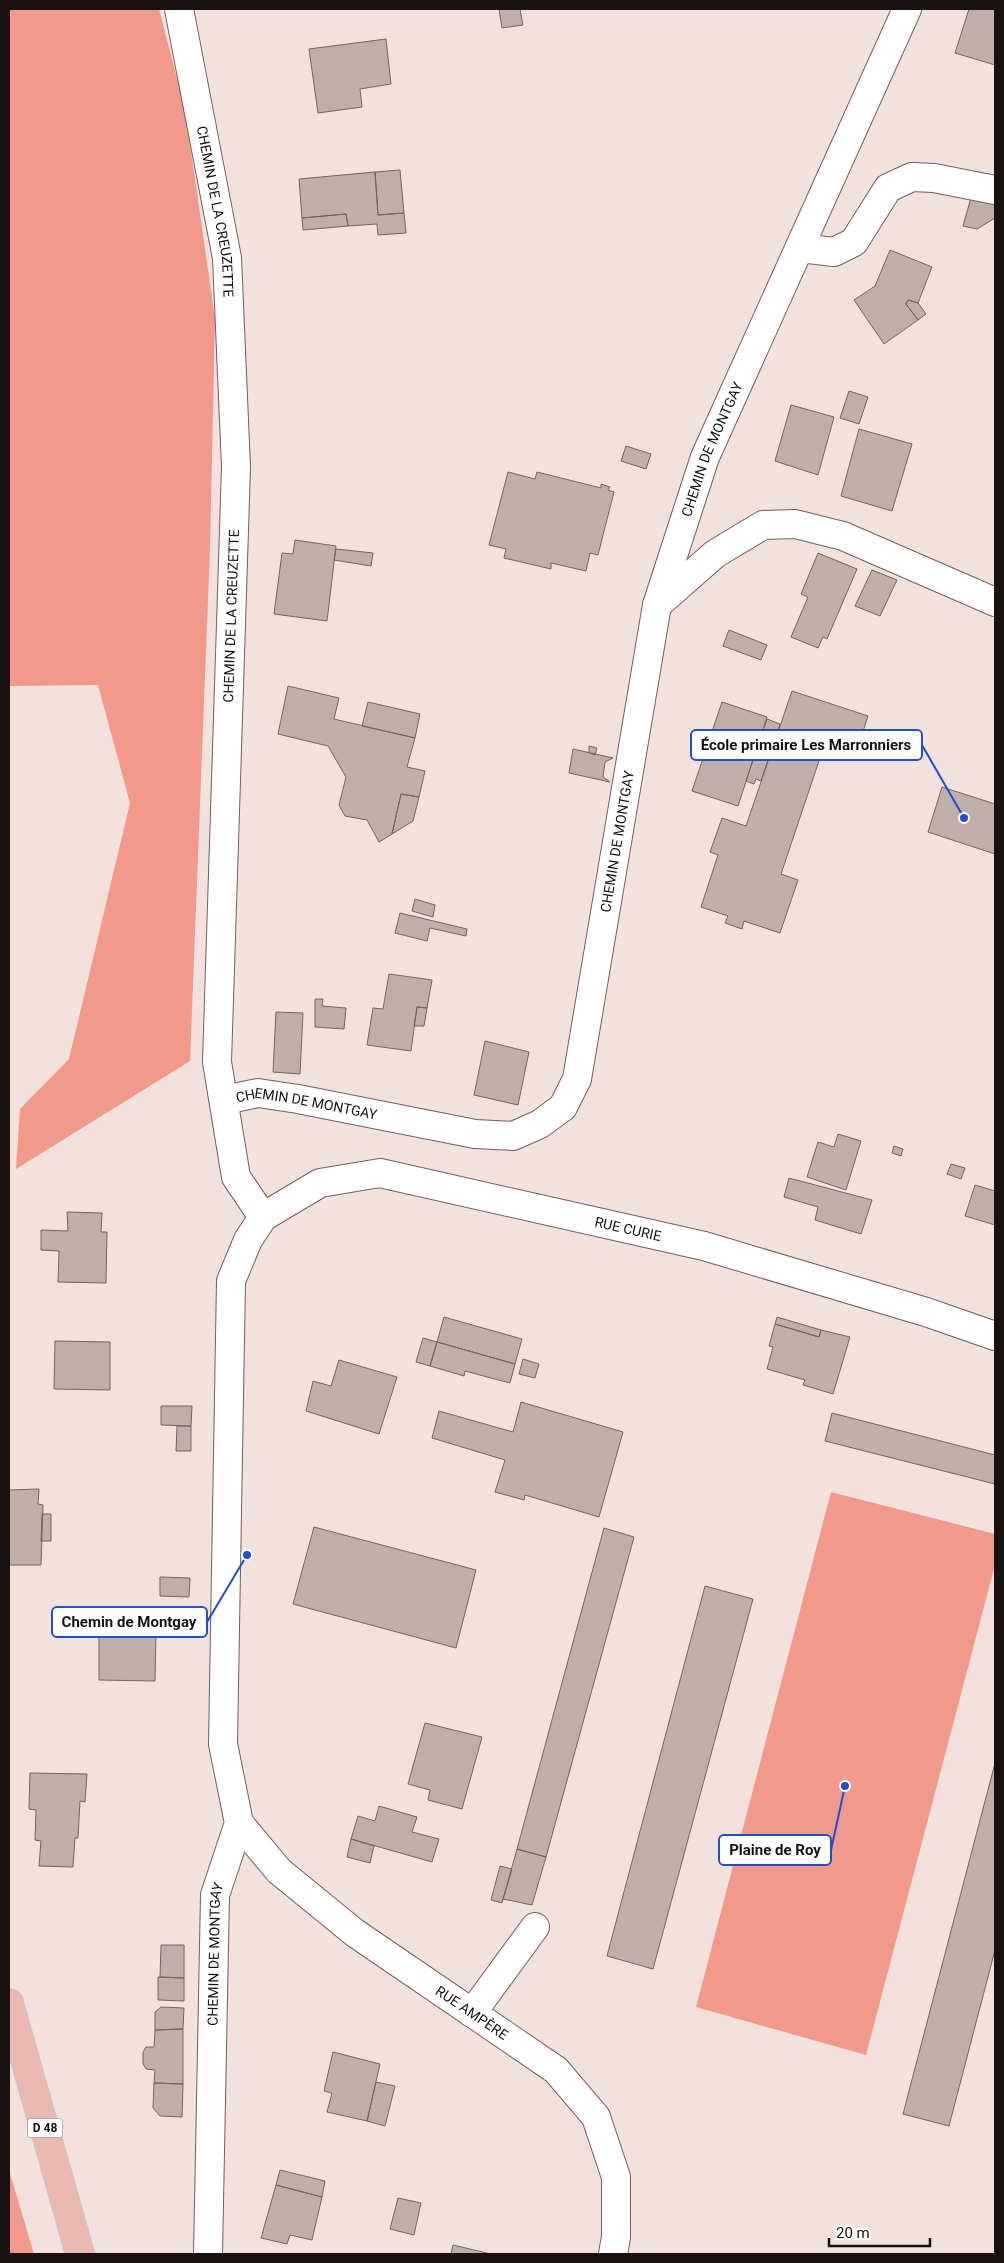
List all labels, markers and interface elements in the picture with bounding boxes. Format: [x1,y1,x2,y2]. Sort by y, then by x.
street label: CHEMIN DE LA CREUZETTE [194,125,237,298]
street label: CHEMIN DE MONTGAY [678,379,746,519]
street label: CHEMIN DE LA CREUZETTE [220,529,242,703]
callout: École primaire Les Marronniers [691,730,922,760]
text: École primaire Les Marronniers [701,736,912,754]
street label: CHEMIN DE MONTGAY [597,769,637,914]
street label: CHEMIN DE MONTGAY [234,1085,379,1123]
street label: RUE CURIE [593,1214,663,1244]
callout: Chemin de Montgay [52,1607,207,1637]
text: Chemin de Montgay [62,1613,197,1631]
callout: Plaine de Roy [719,1835,831,1865]
text: Plaine de Roy [729,1841,821,1859]
street label: CHEMIN DE MONTGAY [204,1880,227,2026]
street label: RUE AMPÈRE [433,1982,511,2043]
road number: D 48 [28,2118,62,2138]
scale bar [829,2216,930,2248]
text: 20 m [836,2224,870,2242]

